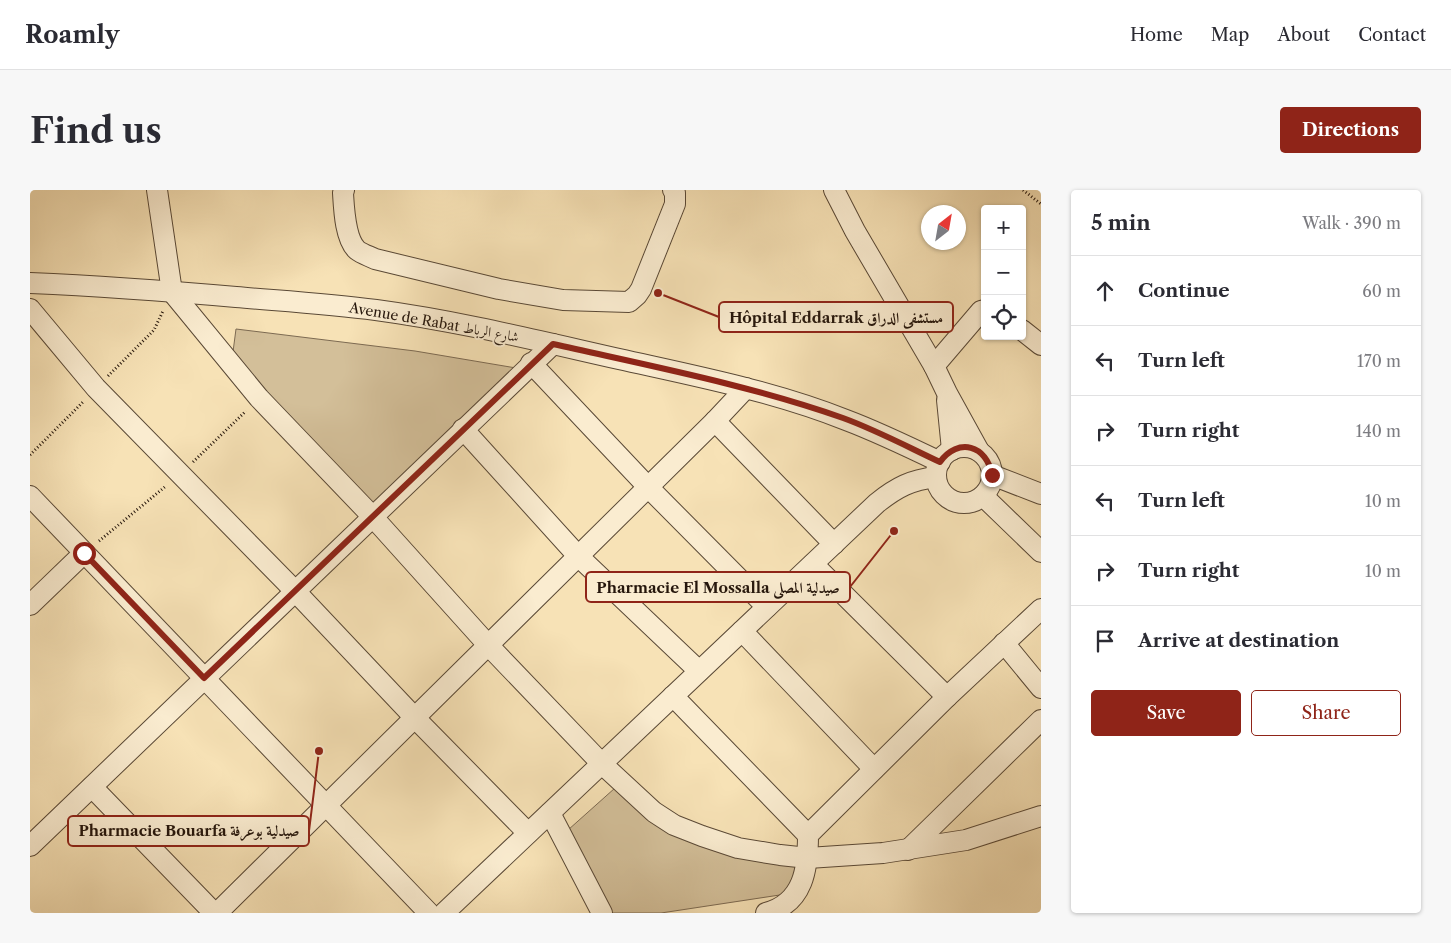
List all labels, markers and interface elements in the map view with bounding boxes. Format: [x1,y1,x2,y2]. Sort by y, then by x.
text: Roamly [25,20,119,49]
text: Home [1130,24,1183,46]
text: Map [1211,24,1249,46]
text: About [1277,24,1330,46]
text: Contact [1358,24,1426,46]
button: Directions [1280,107,1421,153]
text: Find us [30,109,162,152]
north arrow [921,205,966,250]
map controls [981,205,1026,340]
button: + [981,205,1026,250]
text: 5 min [1091,210,1151,235]
text: Walk · 390 m [1302,213,1401,233]
button: − [981,250,1026,295]
icon: ahead [1091,277,1119,305]
text: Continue [1138,279,1230,302]
text: 60 m [1362,281,1401,301]
button: locate [981,295,1026,340]
street label: Avenue de Rabat شارع الرباط [346,298,520,349]
callout: Hôpital Eddarrak مستشفى الدراق [719,302,953,332]
text: Hôpital Eddarrak مستشفى الدراق [729,308,943,329]
icon: left [1091,347,1119,375]
text: Turn left [1138,349,1225,372]
text: 170 m [1357,351,1401,371]
icon: right [1091,417,1119,445]
text: Turn right [1138,419,1239,442]
text: 140 m [1356,421,1401,441]
route end [981,464,1004,487]
icon: left [1091,487,1119,515]
text: Turn left [1138,489,1225,512]
text: 10 m [1365,491,1401,511]
route start [73,542,96,565]
icon: right [1091,557,1119,585]
text: Turn right [1138,559,1239,582]
text: 10 m [1365,561,1401,581]
callout: Pharmacie El Mossalla صيدلية المصلى [586,572,850,602]
text: Pharmacie El Mossalla صيدلية المصلى [596,578,840,600]
icon: arrive [1091,627,1119,655]
text: Arrive at destination [1138,629,1339,652]
button: Save [1091,690,1241,736]
button: Share [1251,690,1401,736]
callout: Pharmacie Bouarfa صيدلية بوعرفة [68,816,309,846]
text: Pharmacie Bouarfa صيدلية بوعرفة [78,821,300,841]

